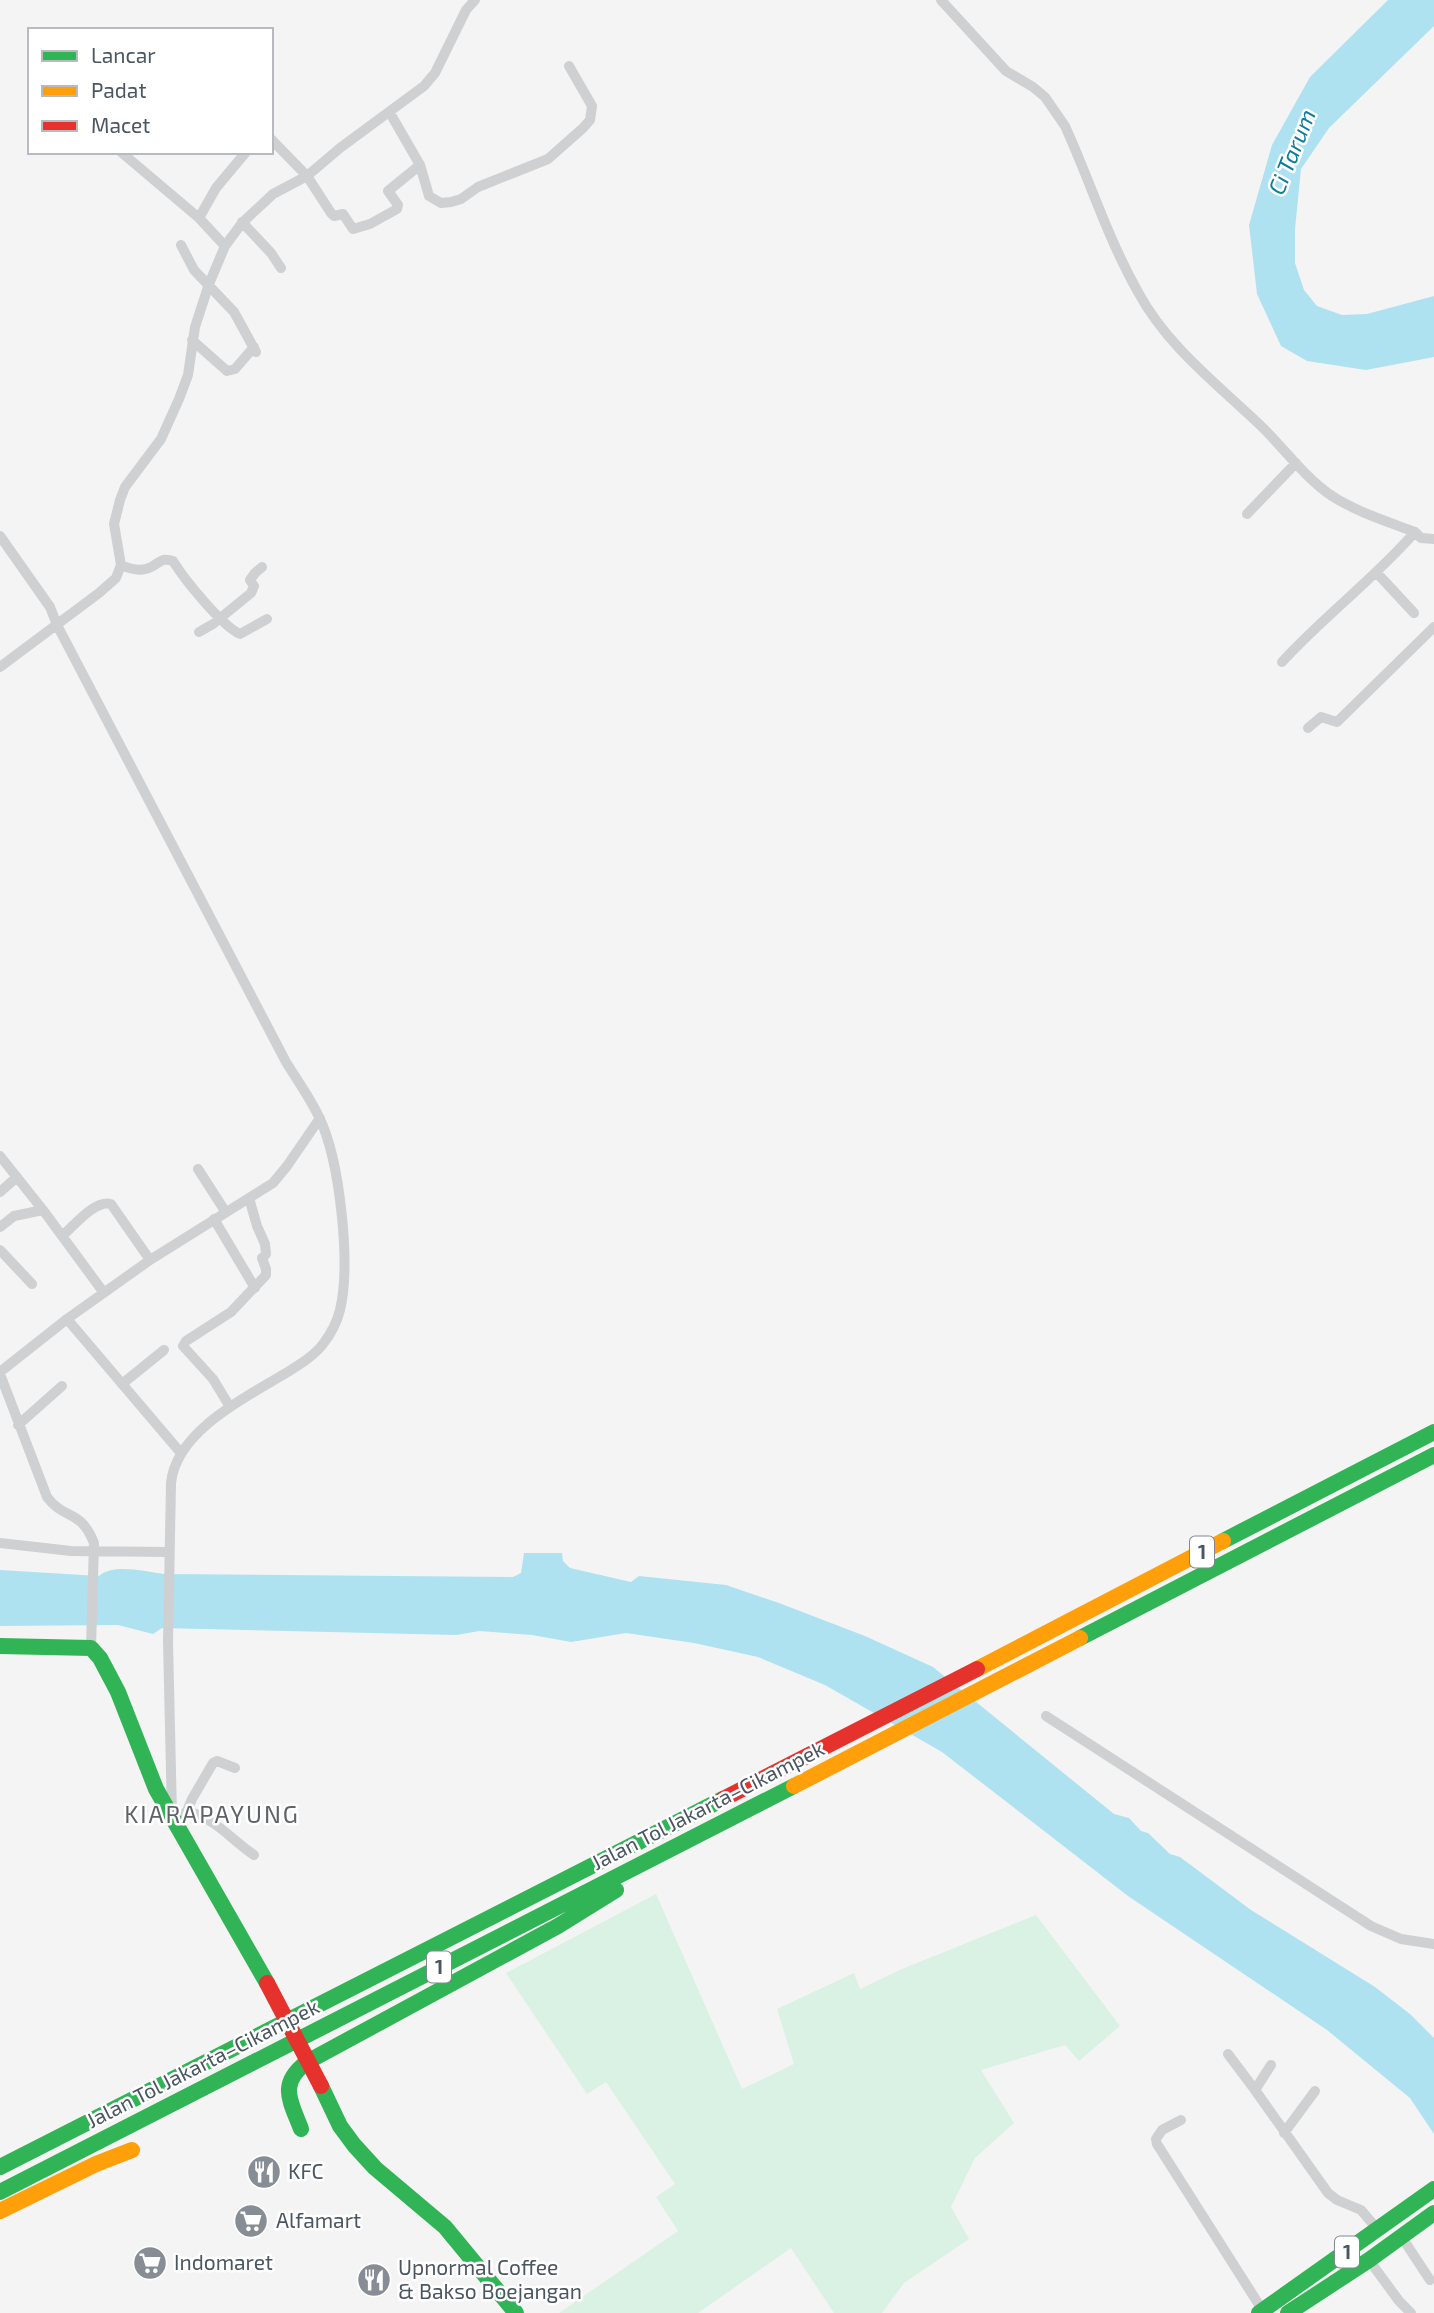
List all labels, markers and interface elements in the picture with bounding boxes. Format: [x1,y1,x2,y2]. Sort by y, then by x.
legend [28,28,273,154]
text: Lancar [91,42,156,67]
text: Padat [91,77,146,102]
water label: Ci Tarum [1261,105,1321,198]
text: Macet [91,112,150,137]
road number: 1 [1190,1536,1214,1568]
street label: Jalan Tol Jakarta–Cikampek [587,1735,828,1874]
district label: KIARAPAYUNG [124,1799,300,1828]
road number: 1 [427,1952,451,1982]
street label: Jalan Tol Jakarta–Cikampek [82,1993,323,2132]
restaurant icon: KFC [245,2153,283,2191]
place label: KFC [288,2158,324,2183]
supermarket icon: Alfamart [232,2202,270,2240]
place label: Alfamart [276,2207,361,2232]
road number: 1 [1335,2236,1359,2268]
supermarket icon: Indomaret [131,2244,169,2282]
place label: Indomaret [174,2249,273,2274]
place label: Upnormal Coffee & Bakso Boejangan [398,2254,582,2304]
restaurant icon: Upnormal Coffee & Bakso Boejangan [355,2261,393,2299]

